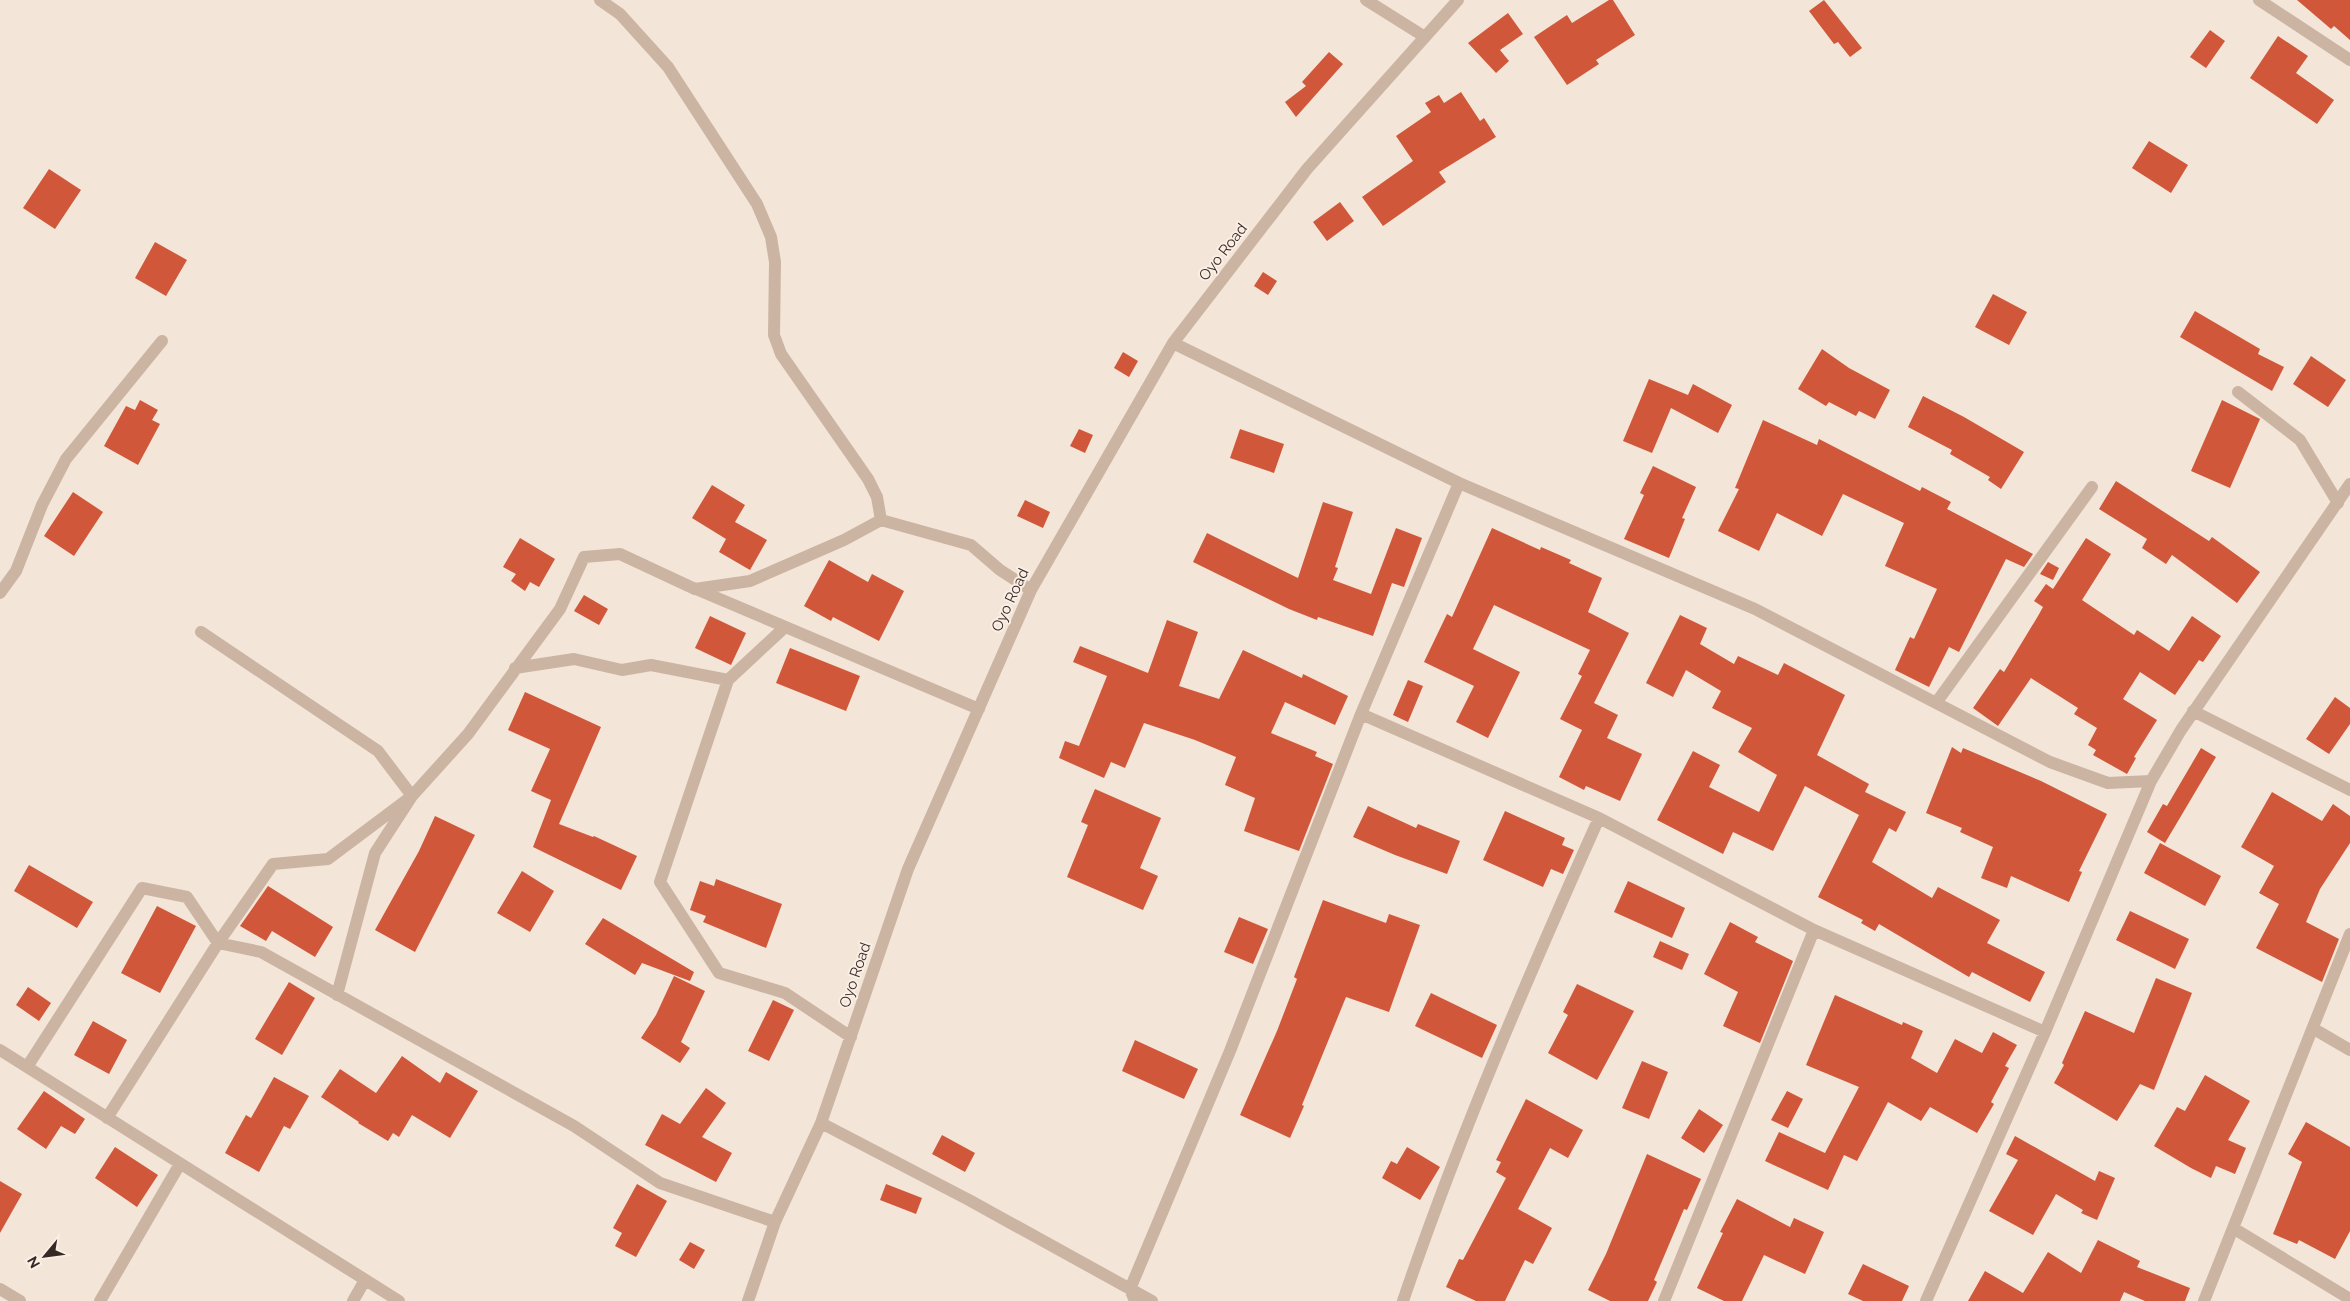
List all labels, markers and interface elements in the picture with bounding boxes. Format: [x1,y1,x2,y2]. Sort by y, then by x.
street label: Oyo Road [1195,220,1251,284]
street label: Oyo Road [988,565,1032,635]
street label: Oyo Road [835,940,875,1010]
north arrow [20,1231,70,1281]
text: N [24,1254,43,1271]

